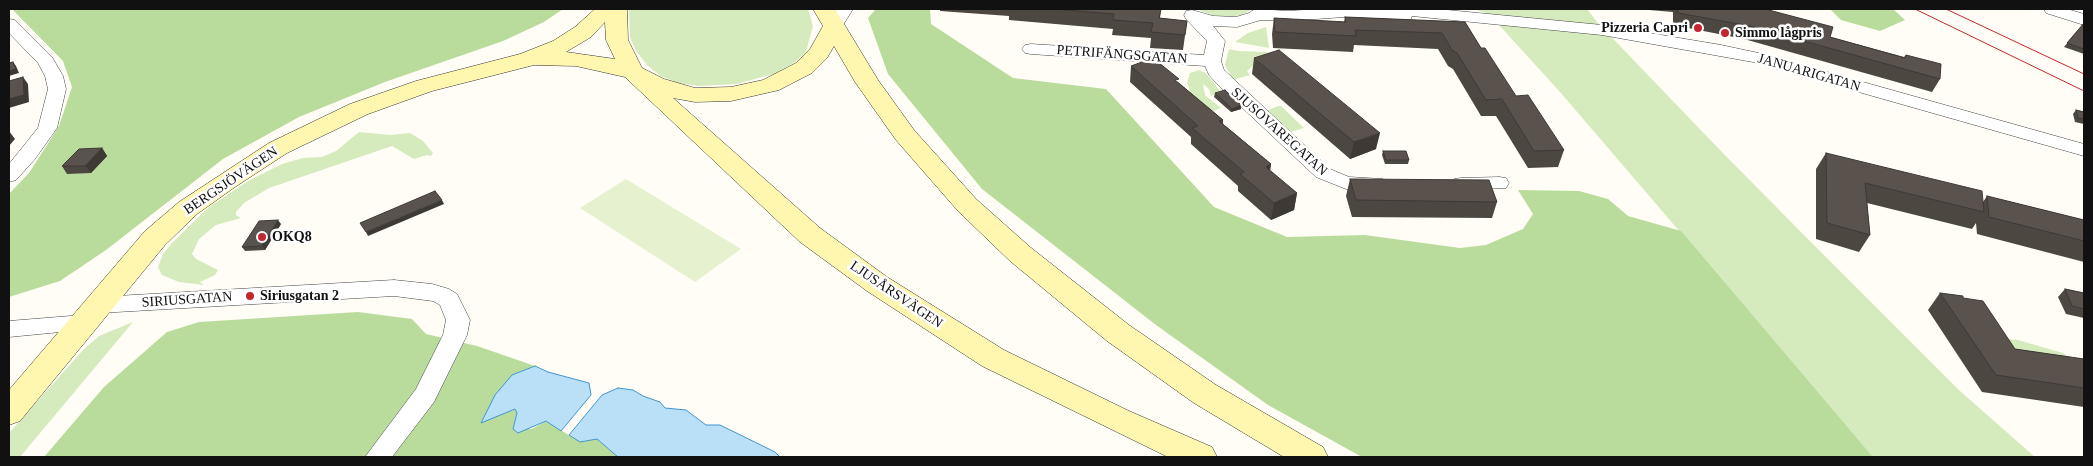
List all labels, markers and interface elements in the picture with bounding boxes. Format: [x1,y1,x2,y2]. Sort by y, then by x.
place label: Pizzeria Capri [1601,20,1688,36]
marker: Pizzeria Capri [1692,22,1704,34]
place label: Simmo lågpris [1735,25,1822,41]
marker: Simmo lågpris [1719,27,1731,39]
street label: PETRIFÄNGSGATAN [1056,42,1188,68]
street label: JANUARIGATAN [1756,50,1862,96]
street label: SJUSOVAREGATAN [1227,84,1331,180]
street label: BERGSJÖVÄGEN [181,143,281,219]
place label: OKQ8 [272,229,312,245]
marker: OKQ8 [256,231,268,243]
street label: LJUSÅRSVÄGEN [846,258,946,332]
street label: SIRIUSGATAN [141,288,233,312]
place label: Siriusgatan 2 [260,288,339,304]
marker: Siriusgatan 2 [244,290,256,302]

